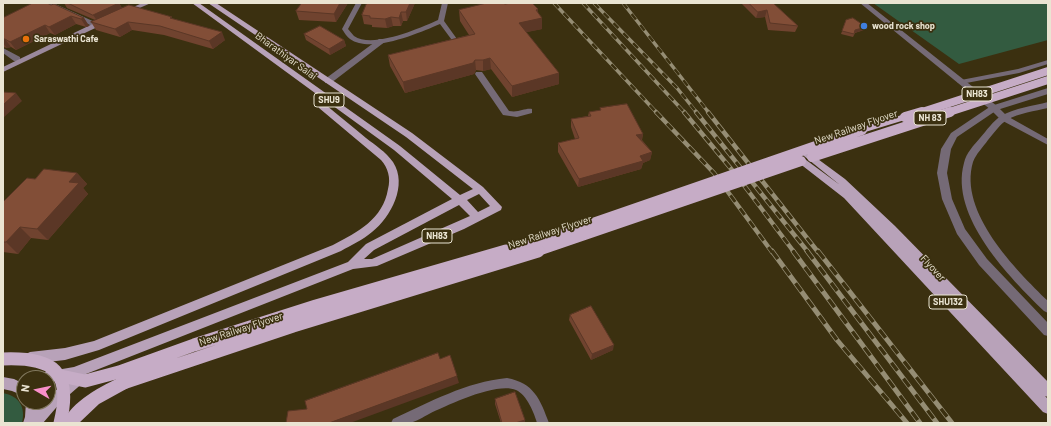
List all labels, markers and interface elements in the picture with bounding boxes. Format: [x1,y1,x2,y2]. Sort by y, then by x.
marker: wood rock shop [859,21,869,31]
place label: wood rock shop [872,21,935,31]
street label: Bharathiyar Salai [253,30,319,82]
marker: Saraswathi Cafe [21,34,31,44]
place label: Saraswathi Cafe [34,34,99,44]
road number: NH83 [962,87,992,101]
road number: SHU9 [314,93,344,107]
street label: New Railway Flyover [813,107,899,147]
road number: NH 83 [914,111,946,125]
street label: New Railway Flyover [507,213,593,251]
road number: NH83 [422,229,452,243]
street label: Flyover [918,252,948,284]
road number: SHU132 [929,295,967,309]
street label: New Railway Flyover [198,310,284,348]
north arrow [16,370,56,410]
text: N [18,384,32,393]

